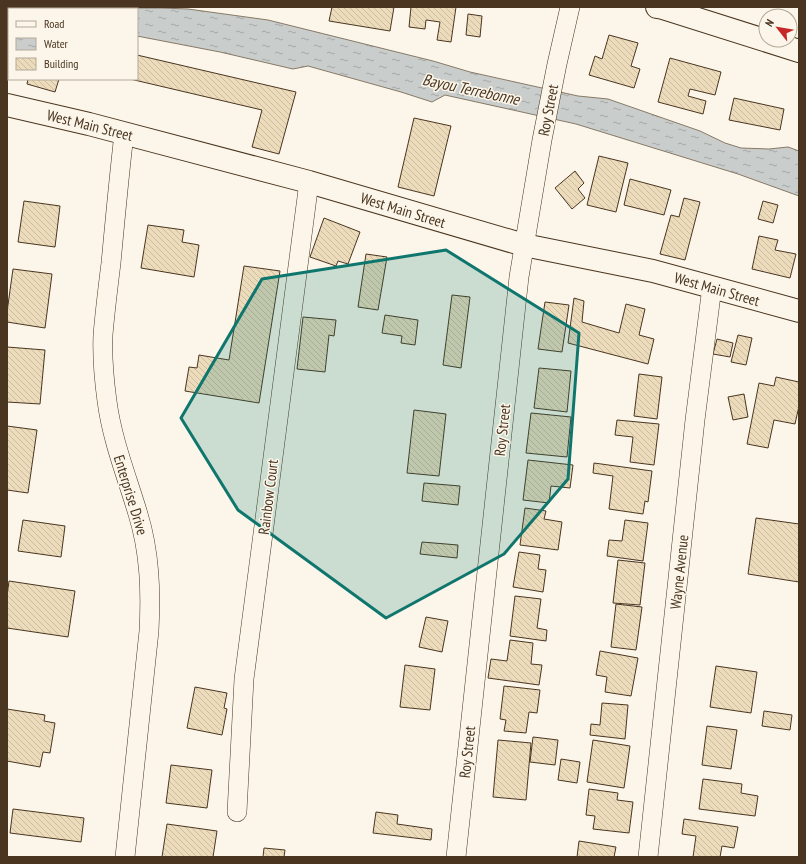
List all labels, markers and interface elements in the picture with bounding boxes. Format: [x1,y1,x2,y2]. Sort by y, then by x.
legend [8,8,138,80]
north arrow [758,8,798,48]
text: Road [44,16,64,31]
text: N [762,17,777,29]
text: Water [44,36,69,51]
text: Building [44,56,79,71]
water label: Bayou Terrebonne [421,69,523,109]
street label: Roy Street [534,82,562,138]
street label: West Main Street [45,105,135,145]
street label: West Main Street [358,188,448,232]
street label: West Main Street [672,268,762,310]
street label: Roy Street [490,403,514,457]
street label: Enterprise Drive [110,453,152,537]
street label: Rainbow Court [254,458,282,536]
street label: Wayne Avenue [666,534,692,610]
street label: Roy Street [455,725,479,779]

